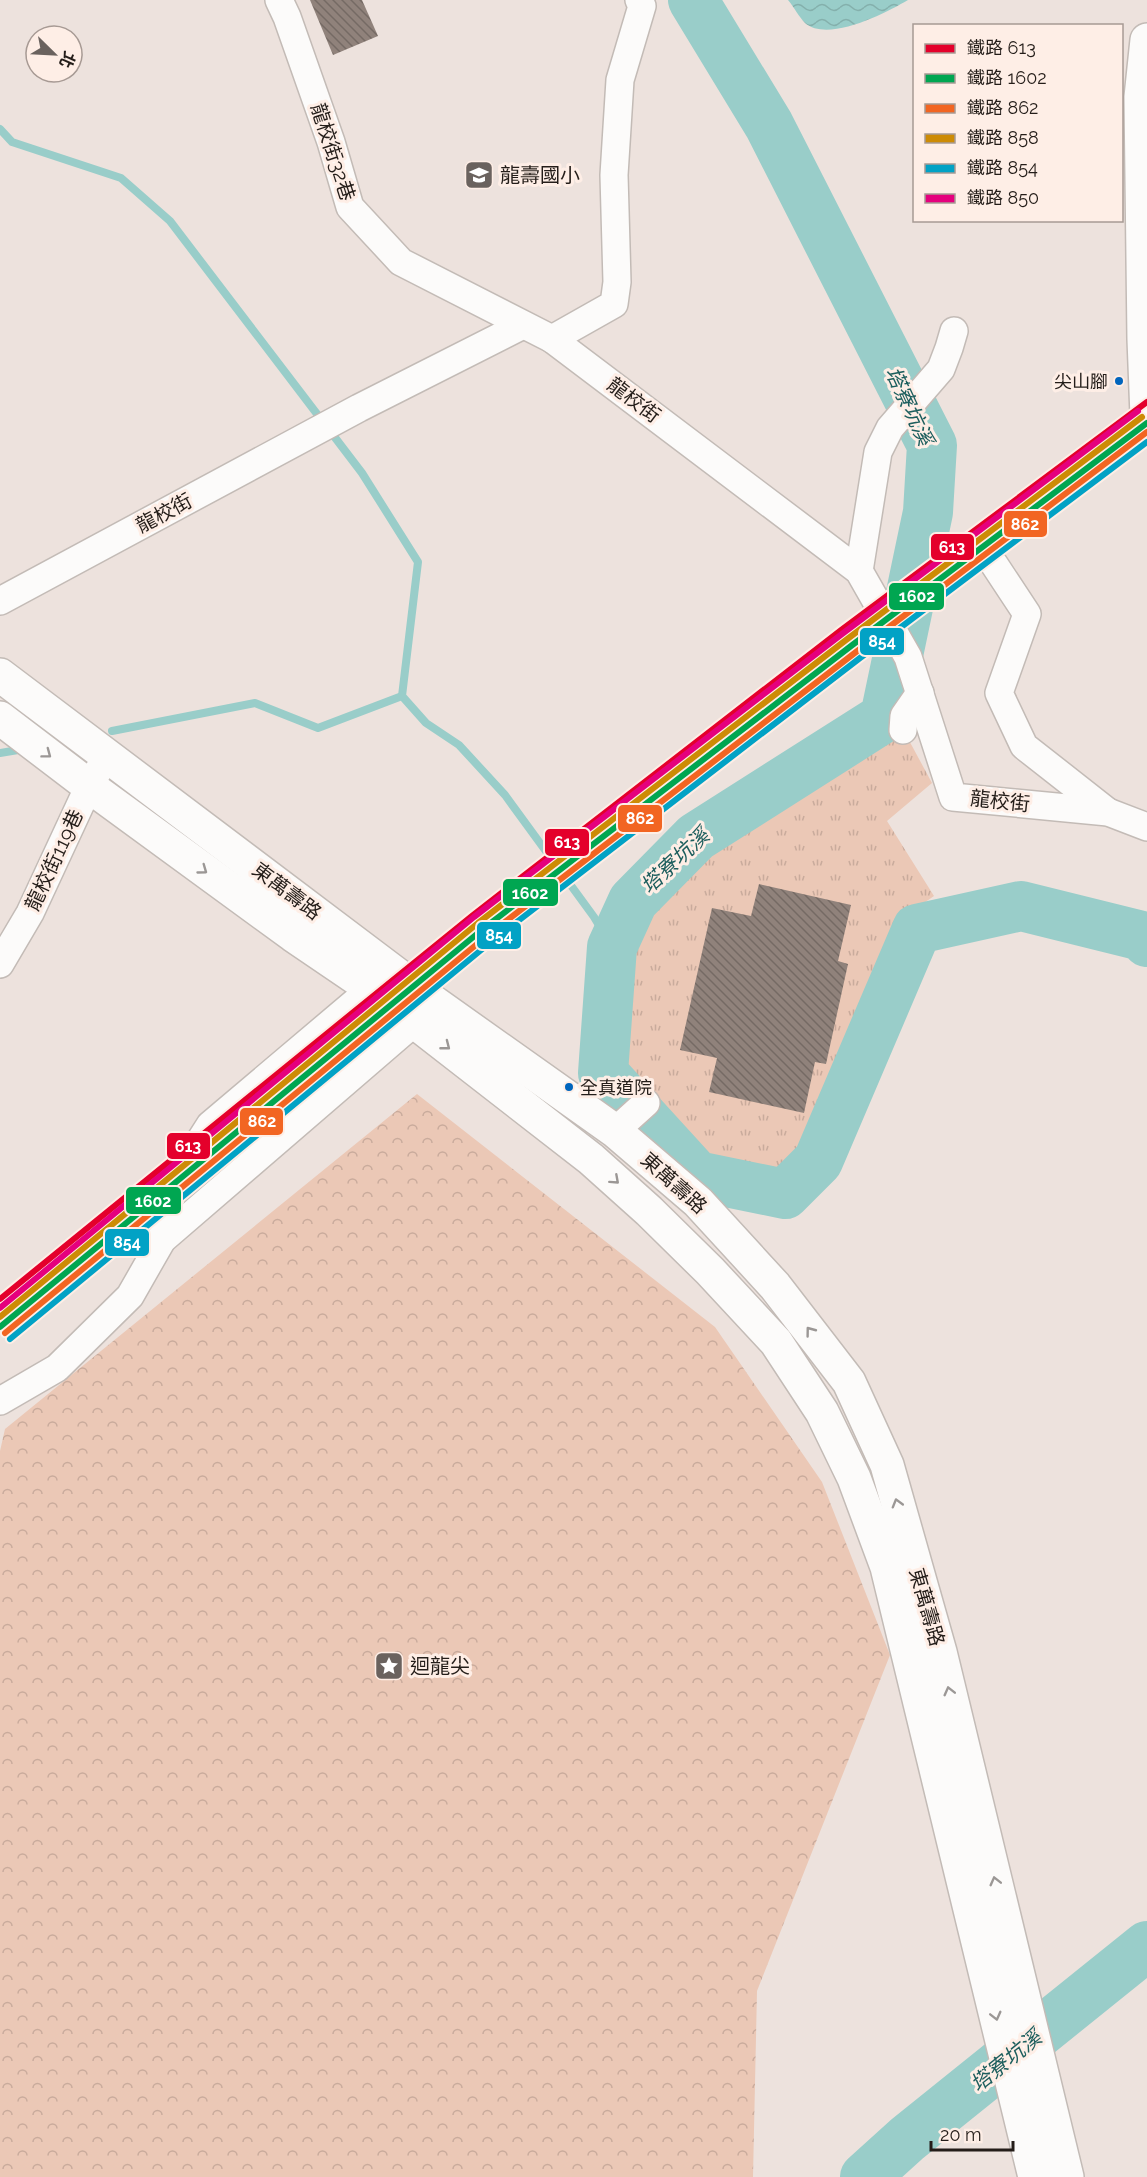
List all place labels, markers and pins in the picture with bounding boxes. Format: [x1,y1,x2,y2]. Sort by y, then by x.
school or university icon: 龍壽國小 [463,159,495,191]
place label: 龍壽國小 [500,163,580,187]
place label: 尖山腳 [1054,371,1108,392]
marker: 尖山腳 [1113,375,1125,387]
place label: 全真道院 [580,1077,652,1098]
marker: 全真道院 [563,1081,575,1093]
place icon: 迴龍尖 [373,1650,405,1682]
place label: 迴龍尖 [410,1654,470,1678]

